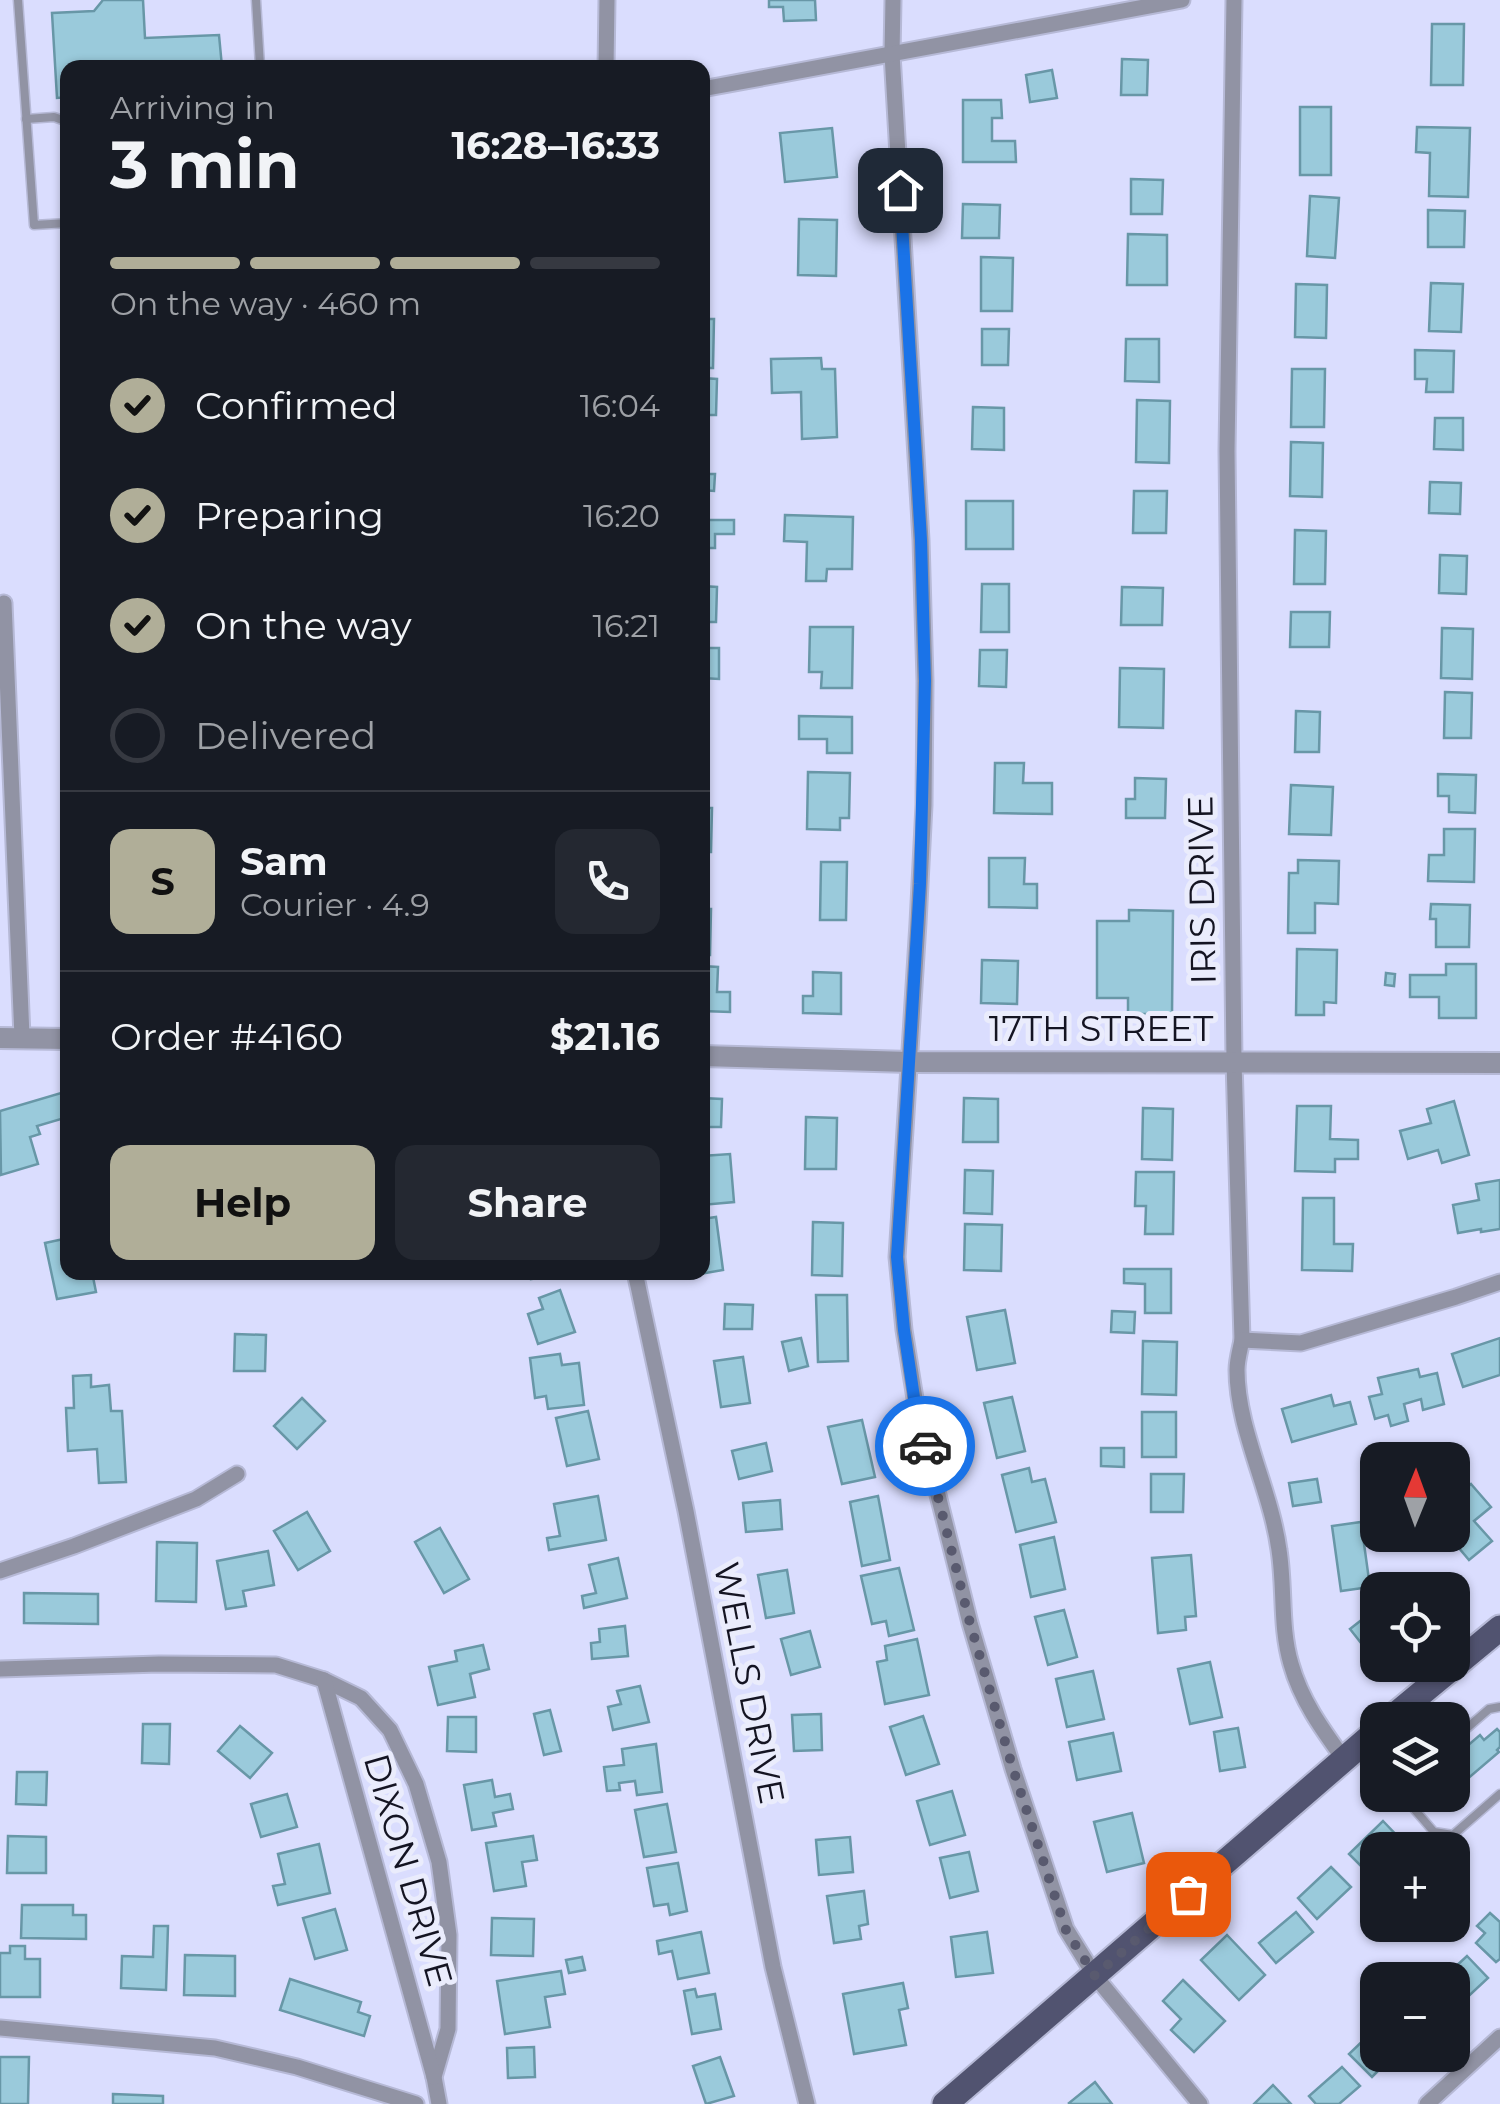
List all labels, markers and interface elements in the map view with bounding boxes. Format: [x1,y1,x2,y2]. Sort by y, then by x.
text: Arriving in [110,88,275,127]
text: 16:28–16:33 [451,122,660,169]
text: 3 min [110,125,300,204]
pin [858,148,943,233]
icon: home [873,163,928,218]
text: On the way · 460 m [110,284,421,323]
icon: check [110,378,165,433]
text: Confirmed [195,382,398,429]
text: 16:04 [580,386,660,425]
icon: check [110,488,165,543]
text: Preparing [195,492,384,539]
text: 16:20 [583,496,660,535]
icon: check [110,598,165,653]
text: On the way [195,602,412,649]
text: 16:21 [592,606,660,645]
text: Delivered [195,712,376,759]
street label: IRIS DRIVE [1178,795,1225,985]
button: phone [555,829,660,934]
text: Sam [240,838,328,885]
text: S [150,858,175,905]
text: Courier · 4.9 [240,885,430,924]
street label: 17TH STREET [989,1007,1213,1050]
text: Order #4160 [110,1013,343,1060]
text: $21.16 [550,1013,660,1060]
button: Help [110,1145,375,1260]
button: Share [395,1145,660,1260]
courier [875,1396,975,1496]
icon: car [898,1419,953,1474]
north arrow [1360,1442,1470,1552]
map controls [1360,1442,1470,2072]
street label: WELLS DRIVE [705,1559,794,1807]
button: locate [1360,1572,1470,1682]
button: layers [1360,1702,1470,1812]
street label: DIXON DRIVE [355,1749,462,1991]
button: + [1360,1832,1470,1942]
pin [1146,1852,1231,1937]
icon: bag [1161,1867,1216,1922]
button: − [1360,1962,1470,2072]

